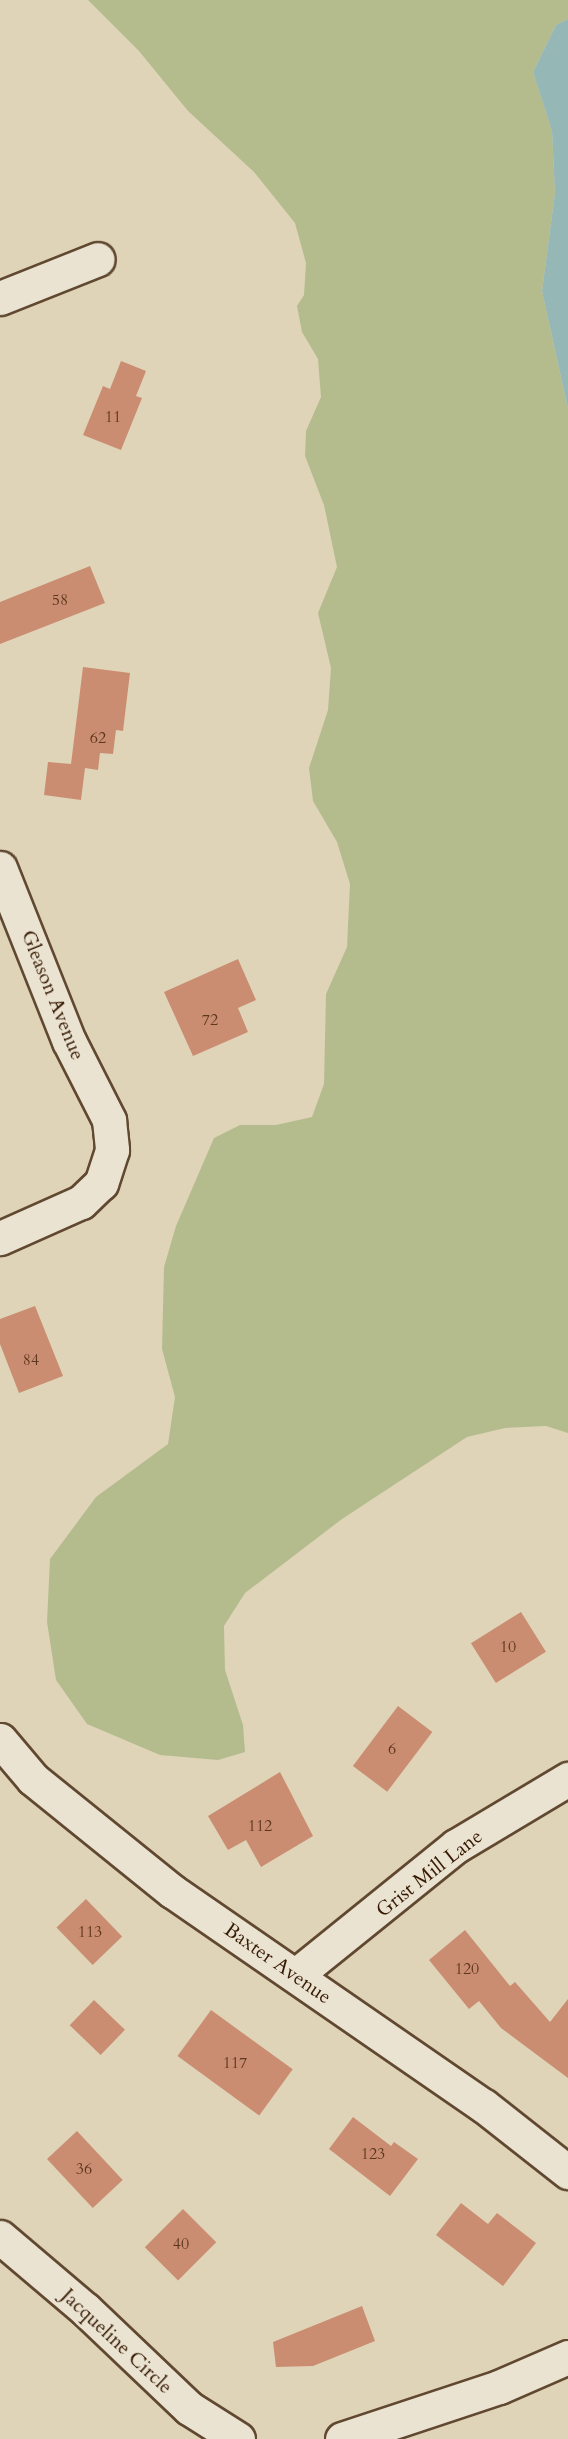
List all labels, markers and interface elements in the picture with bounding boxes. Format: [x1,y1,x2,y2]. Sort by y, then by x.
house number: 11 [105,407,121,427]
house number: 58 [52,590,68,610]
house number: 62 [90,728,106,748]
street label: Gleason Avenue [16,927,90,1063]
house number: 72 [202,1010,218,1030]
house number: 84 [23,1350,39,1370]
house number: 10 [500,1637,516,1657]
house number: 6 [388,1739,396,1759]
house number: 112 [248,1816,272,1836]
street label: Grist Mill Lane [371,1824,487,1922]
street label: Baxter Avenue [220,1917,336,2009]
house number: 113 [78,1922,102,1942]
house number: 120 [455,1959,479,1979]
house number: 117 [223,2053,247,2073]
house number: 123 [361,2144,385,2164]
house number: 36 [76,2159,92,2179]
house number: 40 [173,2234,189,2254]
street label: Jacqueline Circle [56,2283,178,2399]

